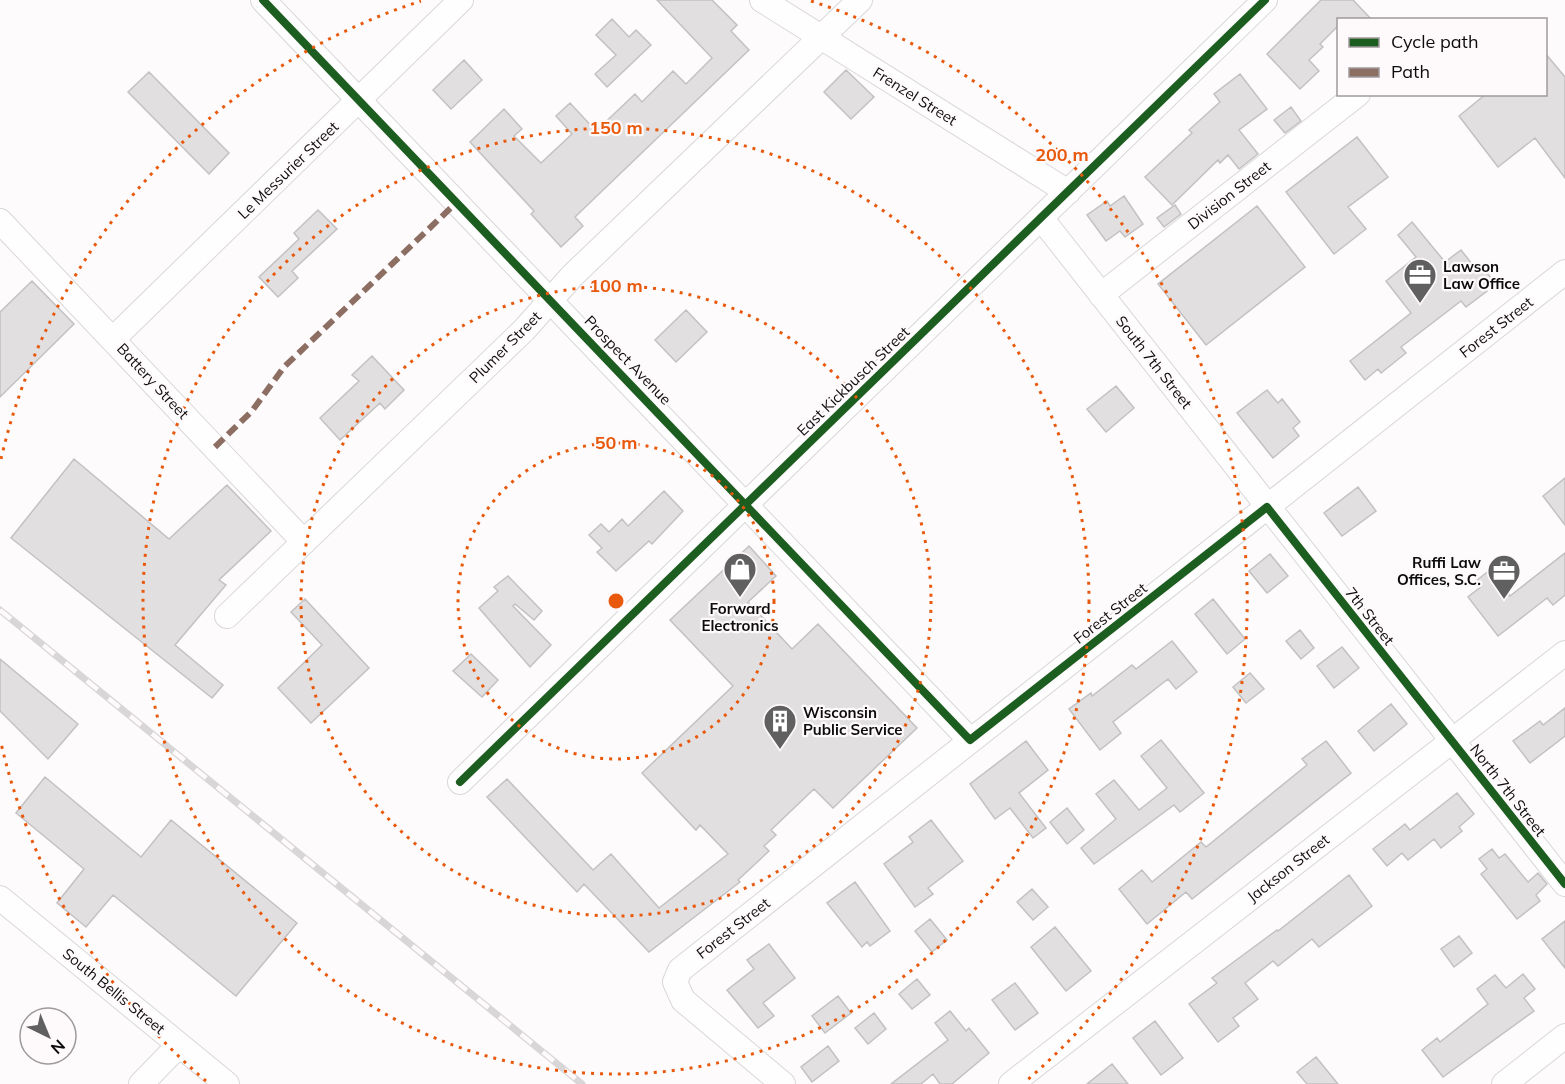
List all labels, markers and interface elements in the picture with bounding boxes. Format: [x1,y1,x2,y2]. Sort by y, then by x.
legend [1337,18,1547,96]
text: Cycle path [1391,30,1478,53]
text: Path [1391,60,1430,83]
street label: Frenzel Street [870,63,960,129]
text: 150 m [589,116,643,139]
street label: Le Messurier Street [234,117,342,223]
text: 200 m [1035,143,1089,166]
street label: Division Street [1184,157,1274,233]
office icon: Lawson Law Office [1402,257,1438,304]
place label: Lawson Law Office [1443,257,1520,293]
text: 100 m [589,274,643,297]
street label: Forest Street [1455,292,1537,362]
street label: Plumer Street [465,307,545,387]
street label: Prospect Avenue [581,311,675,409]
street label: South 7th Street [1112,312,1196,412]
street label: East Kickbusch Street [793,322,913,440]
street label: Battery Street [113,339,193,423]
text: 50 m [595,431,637,454]
shop icon: Forward Electronics [722,551,758,598]
place label: Ruffi Law Offices, S.C. [1397,553,1482,589]
office icon: Ruffi Law Offices, S.C. [1486,553,1522,600]
street label: Forest Street [1069,578,1151,648]
street label: 7th Street [1341,583,1399,649]
centre of rings [606,591,626,611]
place label: Forward Electronics [701,599,779,635]
building icon: Wisconsin Public Service [762,703,798,750]
place label: Wisconsin Public Service [803,703,903,739]
street label: North 7th Street [1466,740,1550,840]
street label: Jackson Street [1243,830,1333,906]
street label: Forest Street [692,893,774,963]
street label: South Bellis Street [59,944,169,1038]
north arrow [18,1006,78,1066]
text: N [47,1036,69,1058]

